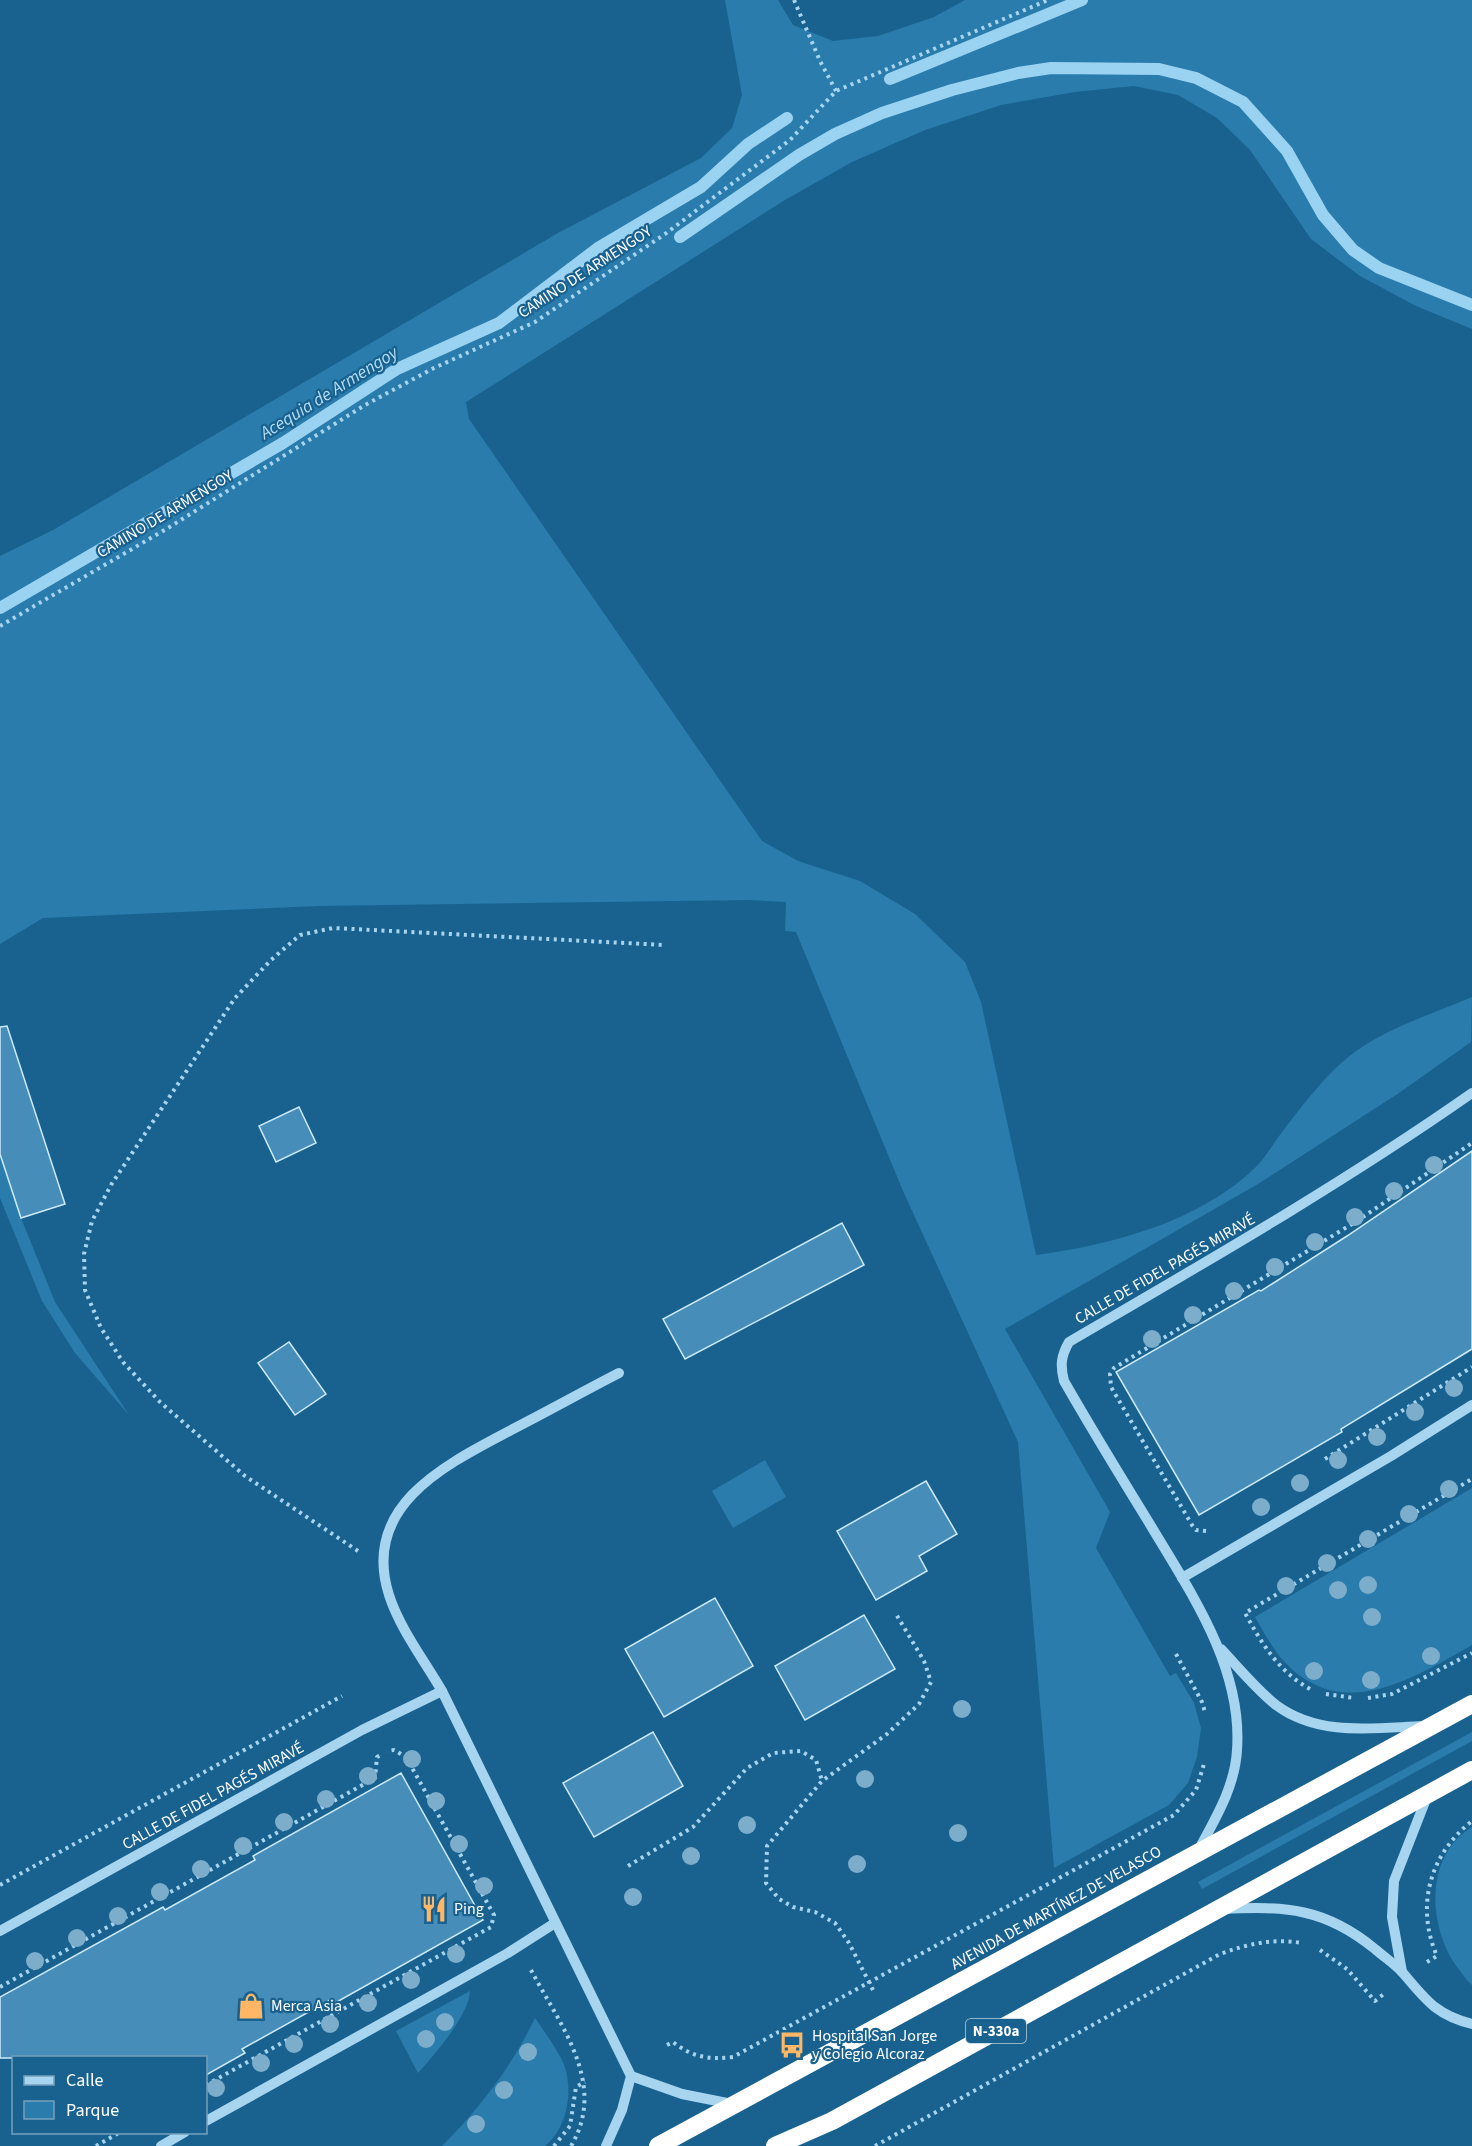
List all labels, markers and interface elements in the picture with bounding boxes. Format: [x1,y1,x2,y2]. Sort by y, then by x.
street label: CAMINO DE ARMENGOY [514,220,656,324]
water label: Acequia de Armengoy [254,340,404,446]
street label: CAMINO DE ARMENGOY [93,464,238,563]
street label: CALLE DE FIDEL PAGÉS MIRAVÉ [1071,1208,1259,1330]
street label: CALLE DE FIDEL PAGÉS MIRAVÉ [118,1737,308,1855]
street label: AVENIDA DE MARTÍNEZ DE VELASCO [947,1841,1165,1975]
restaurant icon: Ping [419,1894,449,1924]
place label: Ping [454,1898,484,1920]
shop icon: Merca Asia [236,1991,266,2021]
place label: Merca Asia [271,1995,342,2017]
road number: N-330a [966,2019,1026,2043]
place label: Hospital San Jorge y Colegio Alcoraz [812,2025,937,2065]
bus stop icon: Hospital San Jorge y Colegio Alcoraz [777,2030,807,2060]
legend [12,2056,207,2134]
text: Calle [66,2068,104,2093]
text: Parque [66,2098,119,2123]

